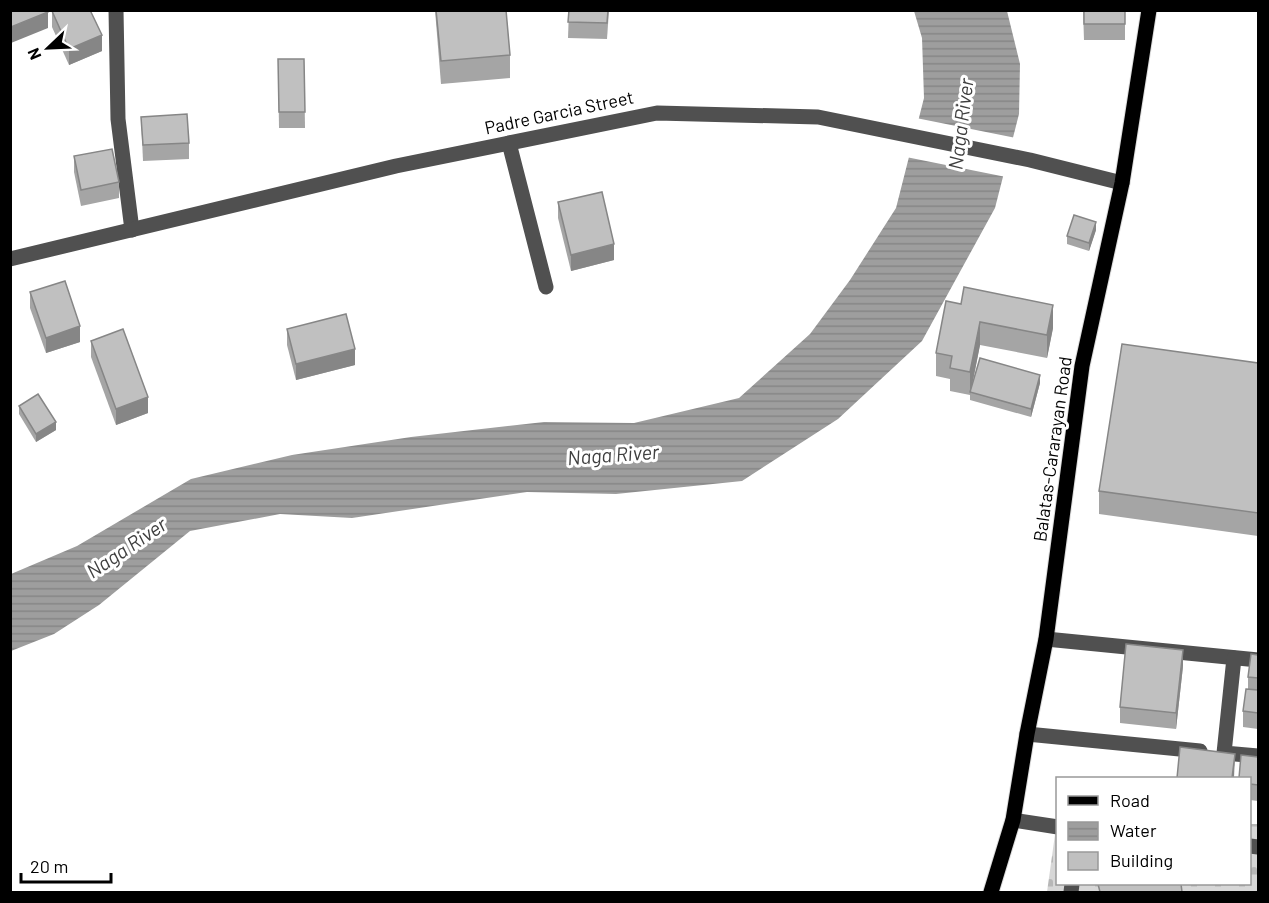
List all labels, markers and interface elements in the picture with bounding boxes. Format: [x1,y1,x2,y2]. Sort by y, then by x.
north arrow [18,18,78,78]
text: N [23,45,45,63]
water label: Naga River [943,76,978,171]
street label: Padre Garcia Street [482,85,636,139]
street label: Balatas-Cararayan Road [1028,355,1076,543]
water label: Naga River [566,439,660,469]
water label: Naga River [81,511,171,583]
legend [1056,777,1251,885]
text: Road [1110,789,1150,811]
text: Water [1110,819,1157,841]
scale bar [21,846,111,884]
text: Building [1110,849,1173,871]
text: 20 m [30,855,68,877]

